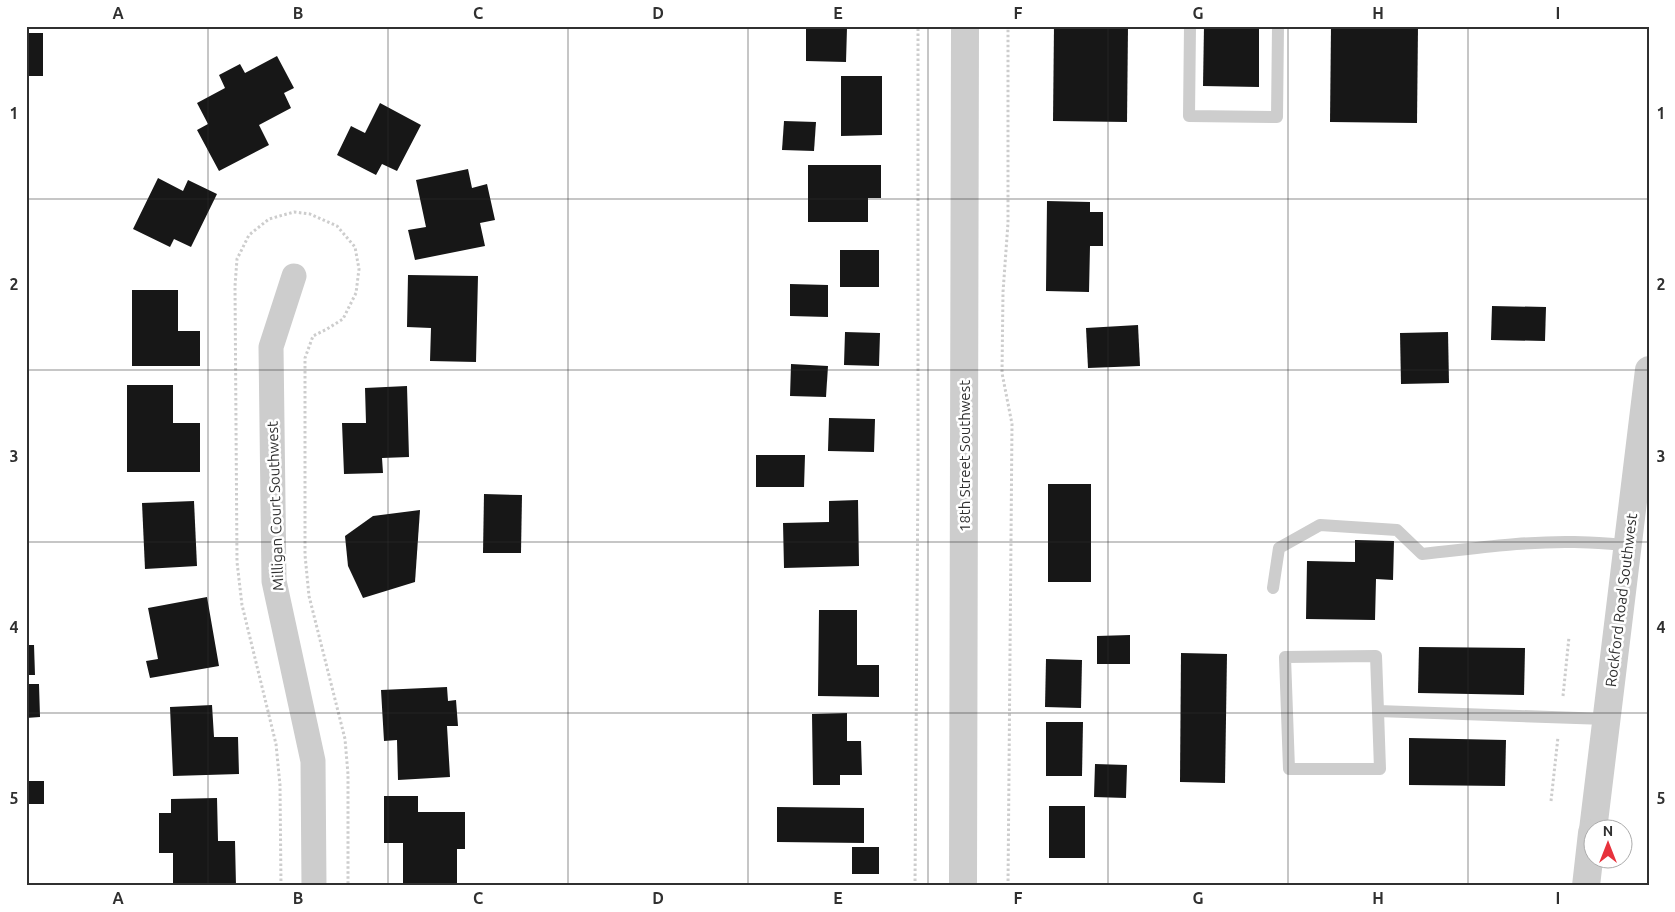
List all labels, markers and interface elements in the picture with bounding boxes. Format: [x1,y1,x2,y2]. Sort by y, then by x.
text: A [112,4,124,22]
text: B [293,4,303,22]
text: C [473,4,483,22]
text: D [652,4,664,22]
text: E [833,4,843,22]
text: F [1014,4,1023,22]
text: G [1192,4,1204,22]
text: H [1372,4,1384,22]
text: I [1556,4,1560,22]
text: 1 [9,104,19,122]
text: 1 [1656,104,1666,122]
text: 2 [9,275,19,293]
text: 2 [1656,275,1666,293]
street label: 18th Street Southwest [956,380,973,532]
street label: Milligan Court Southwest [264,421,286,591]
text: 3 [9,447,19,465]
text: 3 [1656,447,1666,465]
street label: Rockford Road Southwest [1602,512,1640,688]
text: 4 [9,618,19,636]
text: 4 [1656,618,1666,636]
text: 5 [9,789,19,807]
text: 5 [1656,789,1666,807]
north arrow [1582,820,1632,870]
text: N [1603,823,1613,839]
text: A [112,889,124,907]
text: B [293,889,303,907]
text: C [473,889,483,907]
text: D [652,889,664,907]
text: E [833,889,843,907]
text: F [1014,889,1023,907]
text: G [1192,889,1204,907]
text: H [1372,889,1384,907]
text: I [1556,889,1560,907]

